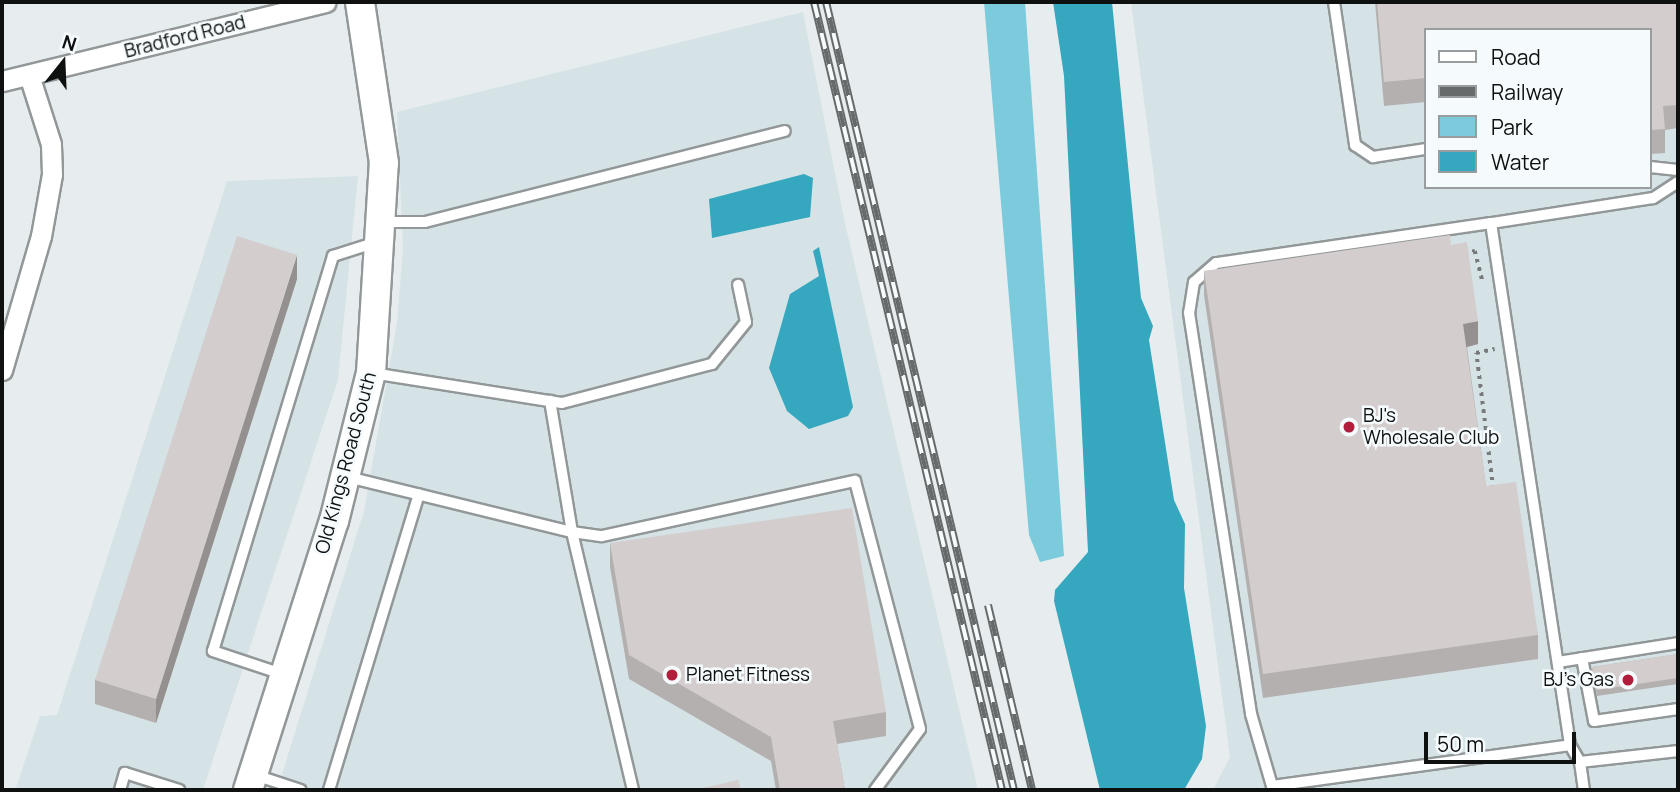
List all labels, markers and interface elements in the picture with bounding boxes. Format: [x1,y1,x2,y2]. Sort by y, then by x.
street label: Bradford Road [122,11,248,63]
north arrow [28,28,98,98]
legend [1424,28,1652,189]
text: N [59,29,80,58]
text: Road [1491,43,1541,71]
text: Railway [1491,78,1563,106]
text: Park [1491,113,1533,141]
text: Water [1491,148,1549,176]
street label: Old Kings Road South [311,370,381,556]
place label: BJ's Wholesale Club [1363,405,1499,449]
marker: BJ's Wholesale Club [1341,419,1357,435]
place label: Planet Fitness [686,664,810,686]
marker: Planet Fitness [664,667,680,683]
place label: BJ's Gas [1543,669,1614,691]
marker: BJ's Gas [1620,672,1636,688]
scale bar [1428,718,1580,762]
text: 50 m [1437,730,1484,758]

